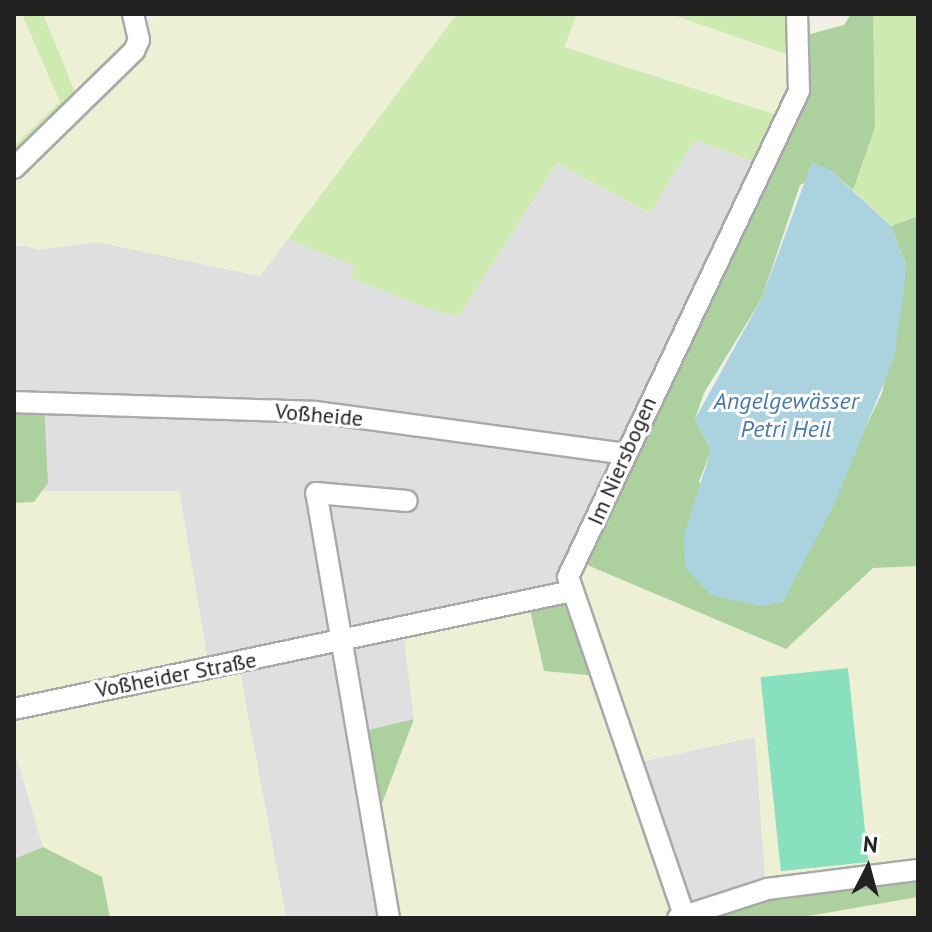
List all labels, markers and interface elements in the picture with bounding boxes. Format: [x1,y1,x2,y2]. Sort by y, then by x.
water label: Angelgewässer Petri Heil [714,387,858,443]
street label: Im Niersbogen [582,393,662,529]
street label: Voßheide [274,398,364,432]
street label: Voßheider Straße [93,646,259,704]
north arrow [828,828,908,908]
text: N [862,829,879,859]

